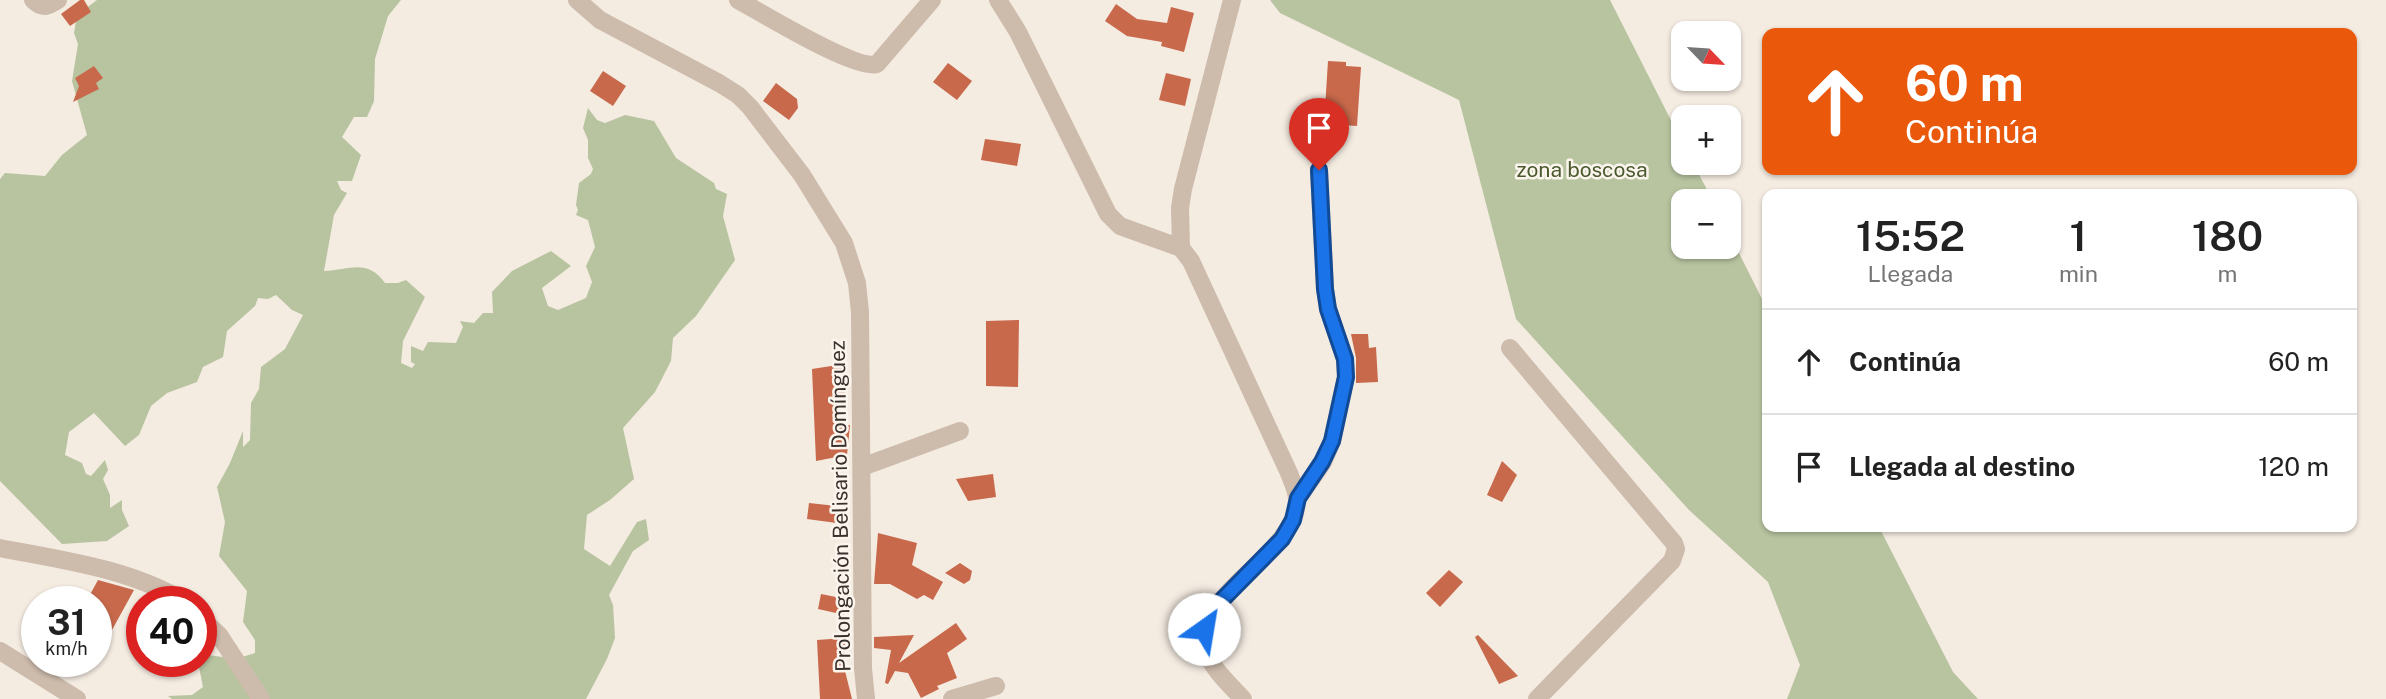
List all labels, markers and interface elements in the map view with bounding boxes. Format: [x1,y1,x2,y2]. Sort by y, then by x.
north arrow [1671,21,1741,91]
map controls [1671,21,1741,259]
text: 60 m [1905,54,2024,112]
icon: ahead [1790,56,1881,147]
pin [1289,98,1349,170]
button: + [1671,105,1741,175]
icon: arrive [1300,109,1338,147]
text: Continúa [1905,113,2038,150]
park label: zona boscosa [1516,157,1648,182]
button: − [1671,189,1741,259]
text: 15:52 [1856,211,1965,260]
text: 1 [2070,211,2087,260]
text: 180 [2192,211,2263,260]
text: Llegada [1868,260,1953,287]
text: min [2059,260,2098,287]
text: m [2218,260,2237,287]
street label: Prolongación Belisario Domínguez [825,340,855,672]
icon: ahead [1790,343,1828,381]
text: Continúa [1849,346,1961,377]
text: 60 m [2268,346,2329,377]
icon: arrive [1790,448,1828,486]
text: Llegada al destino [1849,451,2075,482]
text: 120 m [2258,451,2329,482]
speed limit sign: 40 [126,586,217,677]
position arrow [1167,592,1241,666]
text: 31 [47,602,86,643]
text: km/h [45,638,88,659]

